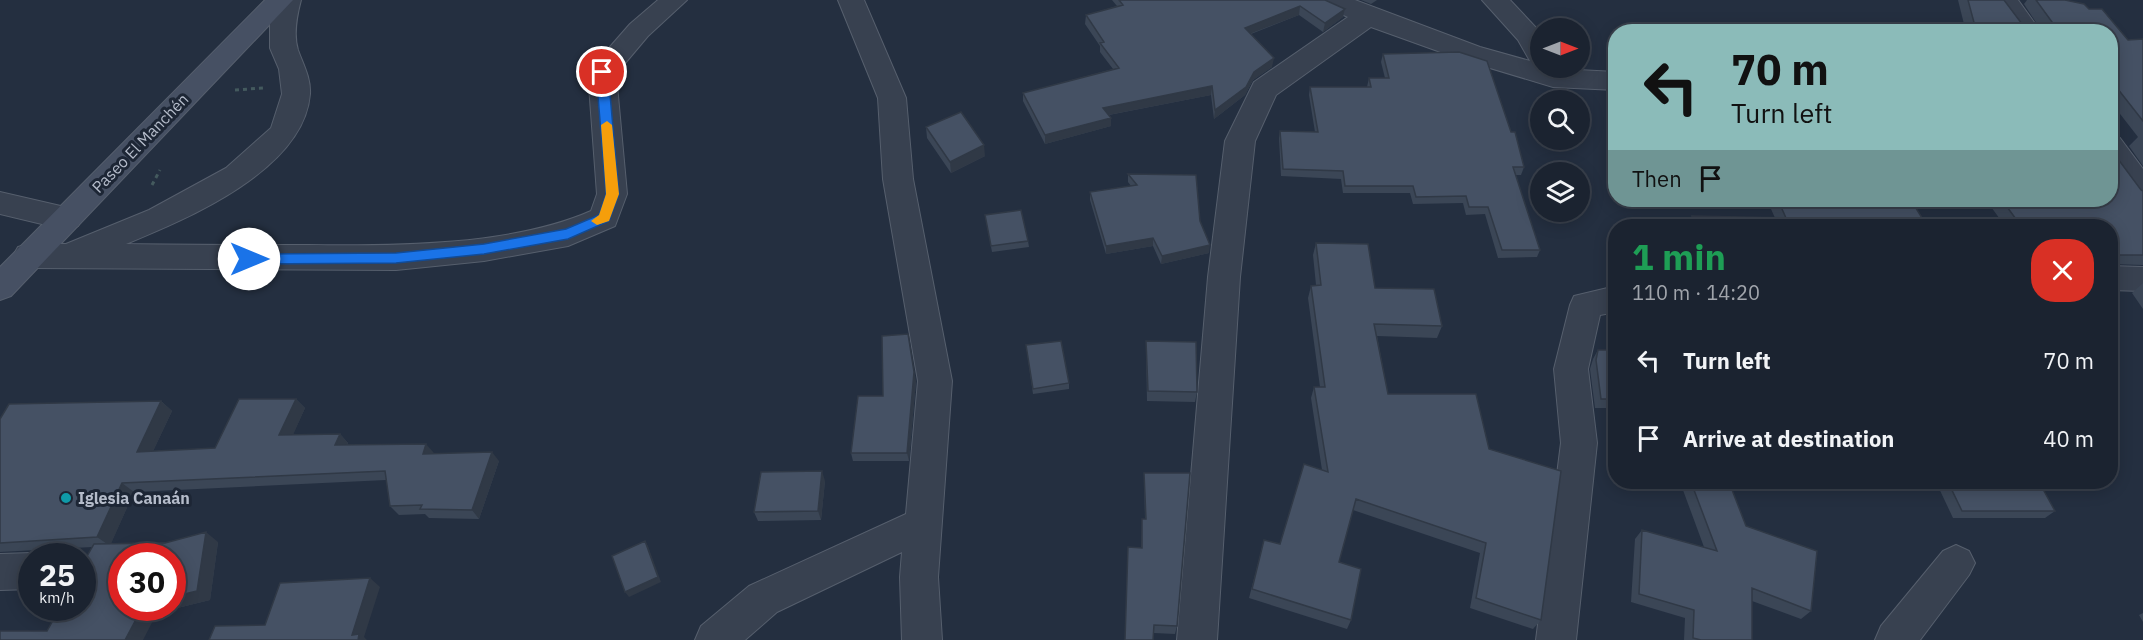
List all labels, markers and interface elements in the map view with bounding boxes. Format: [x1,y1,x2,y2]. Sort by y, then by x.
north arrow [1530,18,1590,78]
map controls [1530,18,1590,222]
text: 70 m [1731,42,1829,97]
pin [576,46,627,97]
icon: left [1632,48,1710,126]
icon: arrive [585,55,618,88]
street label: Paseo El Manchén [87,89,193,197]
button: search [1530,90,1590,150]
text: Turn left [1731,95,1832,130]
button: layers [1530,162,1590,222]
icon: arrive [1694,162,1727,195]
text: Then [1632,164,1682,193]
position arrow [217,227,281,291]
text: 1 min [1632,233,1726,280]
button: close [2031,239,2094,302]
text: 110 m · 14:20 [1632,279,1760,306]
icon: left [1632,344,1665,377]
text: Turn left [1683,346,1771,375]
text: 70 m [2043,346,2094,375]
icon: arrive [1632,422,1665,455]
text: Arrive at destination [1683,424,1894,453]
text: 40 m [2043,424,2094,453]
place label: Iglesia Canaán [78,488,190,508]
marker: Iglesia Canaán [59,491,73,505]
speed limit sign: 30 [108,543,186,621]
text: 25 [39,555,75,594]
text: km/h [39,588,75,607]

